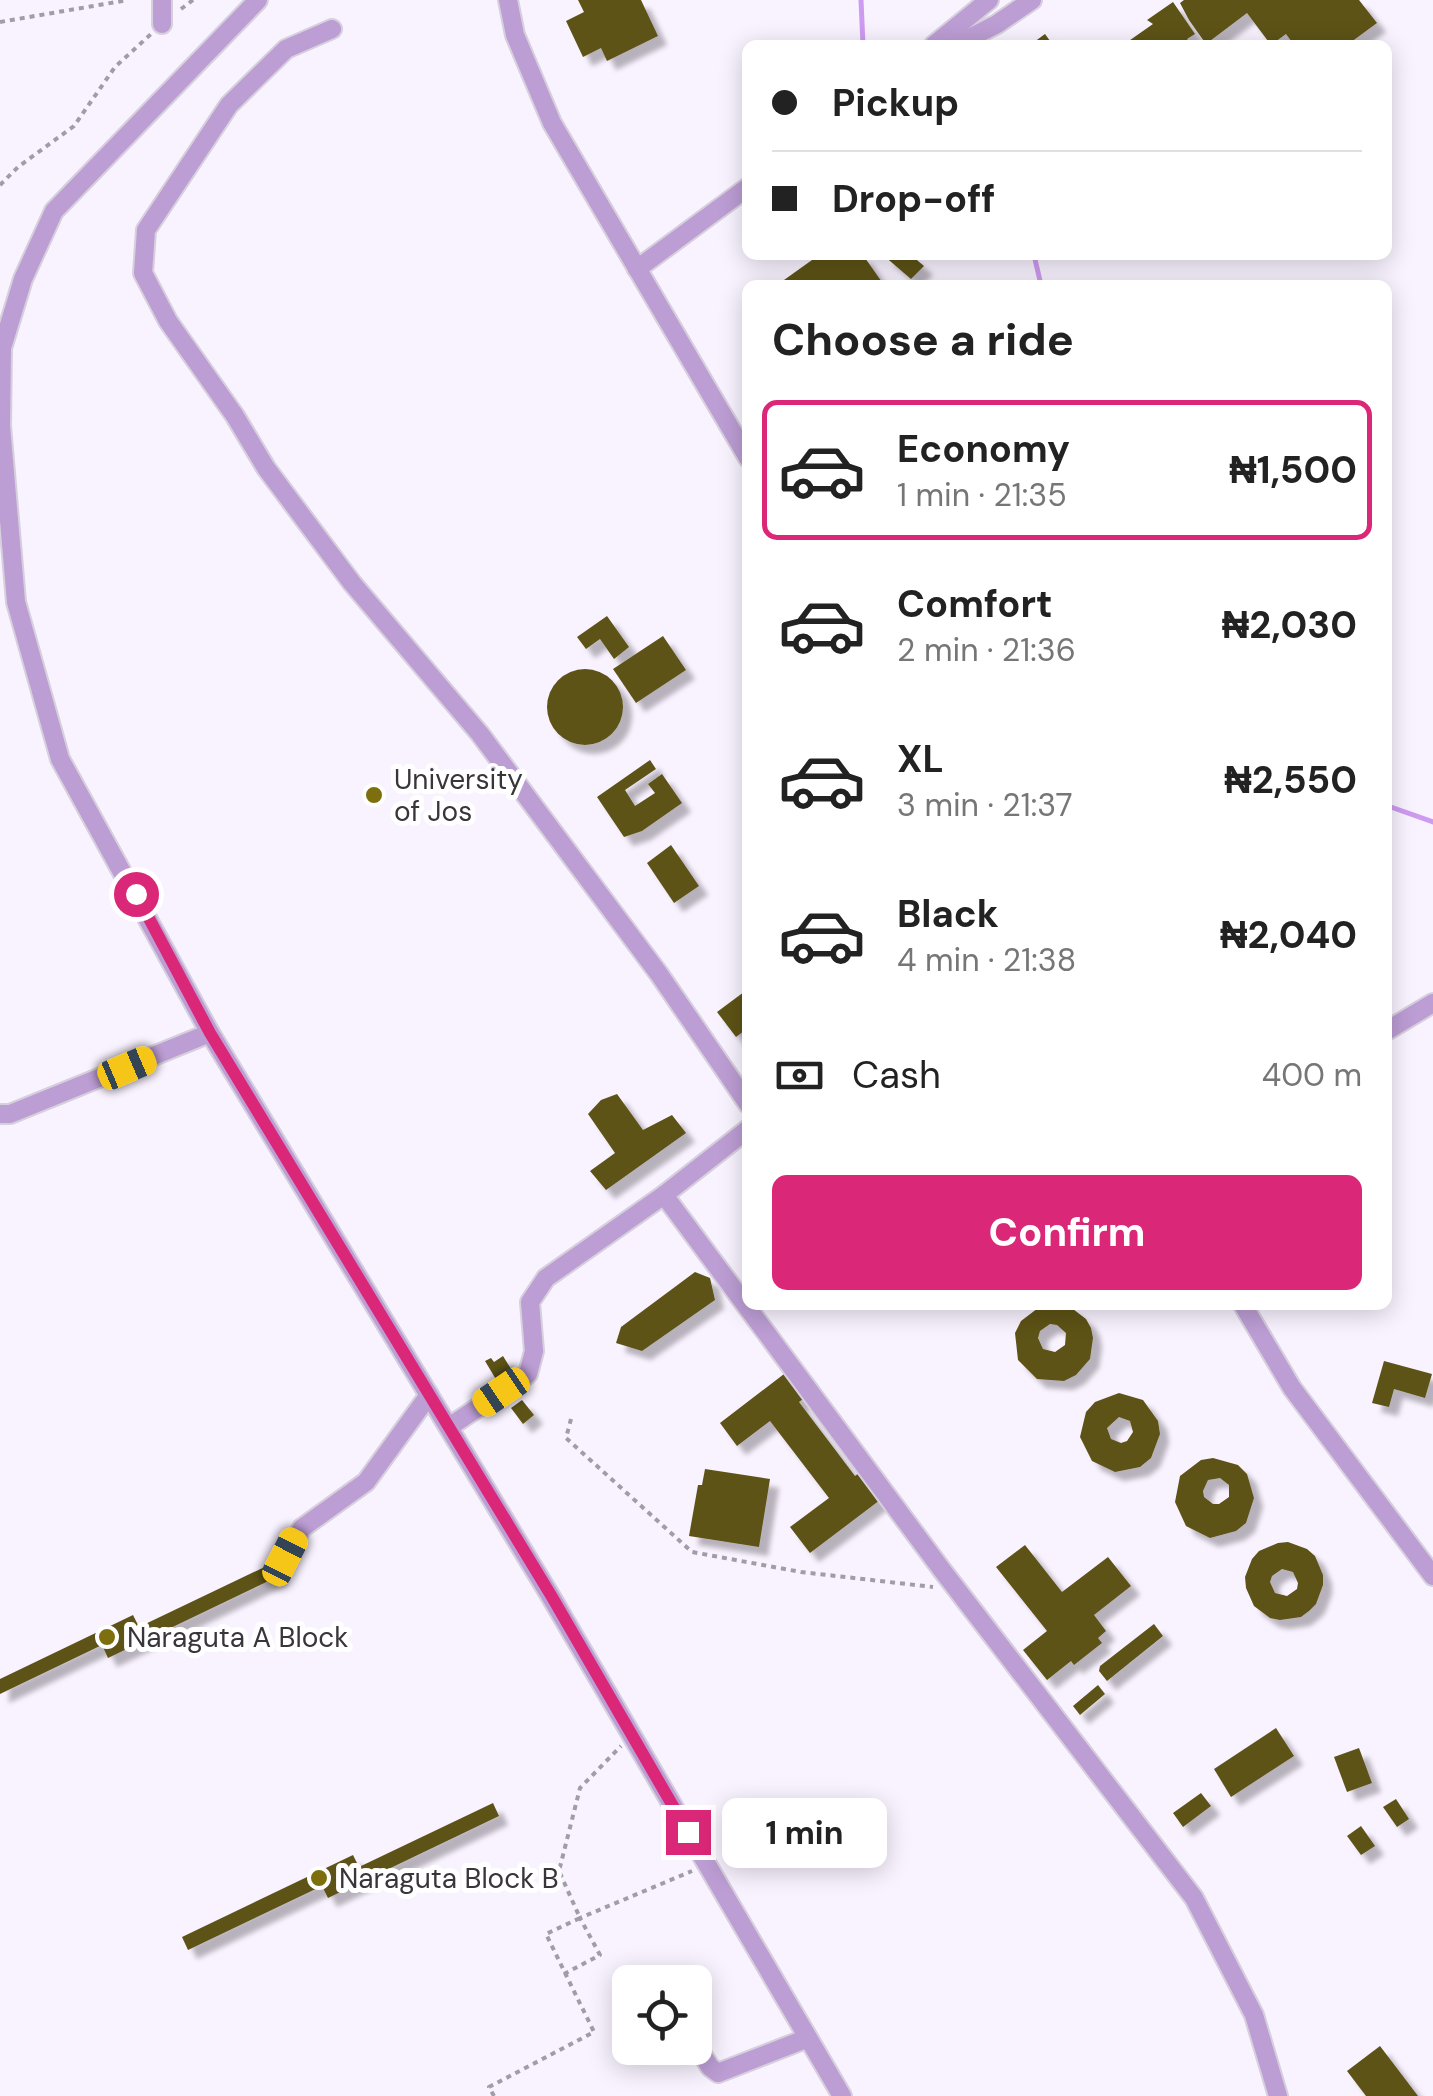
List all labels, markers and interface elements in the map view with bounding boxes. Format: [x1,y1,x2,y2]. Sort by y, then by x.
text: Pickup [832,78,959,128]
text: Drop-off [832,174,995,224]
text: Choose a ride [772,310,1074,369]
text: Economy [897,424,1070,474]
icon: car [777,425,867,515]
text: ₦1,500 [1229,445,1357,495]
text: 1 min · 21:35 [897,474,1067,516]
text: Comfort [897,579,1053,629]
icon: car [777,580,867,670]
text: ₦2,030 [1222,600,1357,650]
text: 2 min · 21:36 [897,629,1076,671]
text: XL [897,734,944,784]
icon: car [777,735,867,825]
text: ₦2,550 [1224,755,1357,805]
place label: University of Jos [394,761,523,830]
marker: University of Jos [363,784,385,806]
text: 3 min · 21:37 [897,784,1073,826]
route start [114,872,159,917]
text: Black [897,889,999,939]
icon: car [777,890,867,980]
text: ₦2,040 [1220,910,1357,960]
text: 4 min · 21:38 [897,939,1076,981]
car [94,1042,160,1094]
icon: cash [772,1048,827,1103]
text: Cash [852,1050,941,1100]
text: 400 m [1262,1054,1362,1096]
button: Confirm [772,1175,1362,1290]
car [468,1363,534,1421]
car [258,1523,312,1591]
place label: Naraguta A Block [127,1619,348,1656]
marker: Naraguta A Block [96,1626,118,1648]
callout: 1 min [723,1797,888,1867]
route end [666,1810,711,1855]
text: 1 min [766,1812,843,1854]
place label: Naraguta Block B [339,1860,559,1897]
marker: Naraguta Block B [308,1867,330,1889]
map controls [612,1965,712,2065]
button: locate [612,1965,712,2065]

